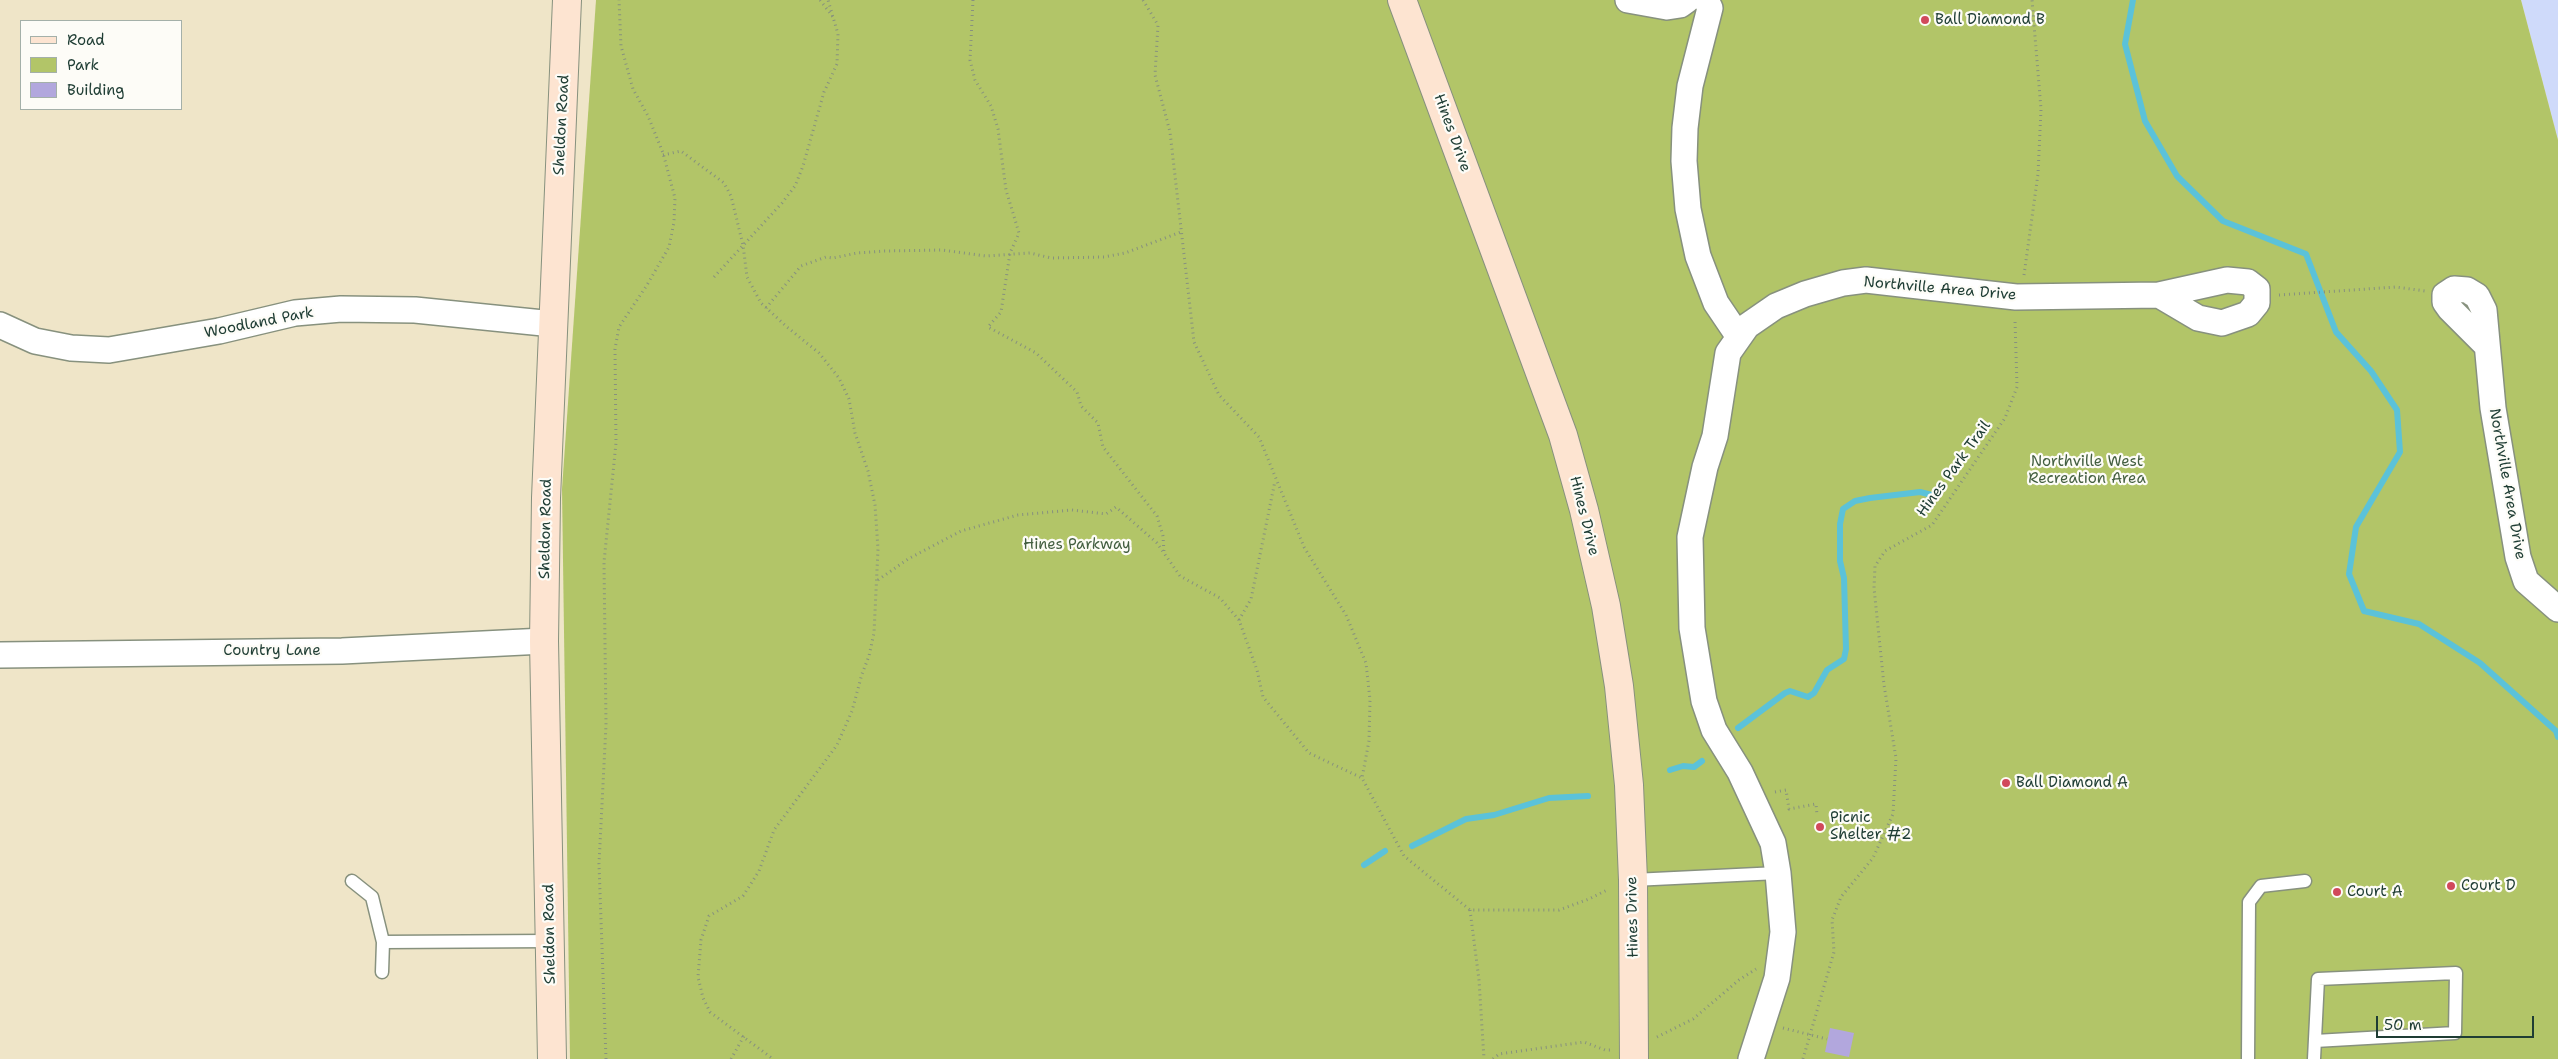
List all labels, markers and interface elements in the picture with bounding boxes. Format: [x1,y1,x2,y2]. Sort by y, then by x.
place label: Ball Diamond B [1935,11,2045,29]
marker: Ball Diamond B [1919,14,1931,26]
legend [20,20,182,110]
text: Road [67,30,105,50]
text: Park [67,55,99,75]
street label: Sheldon Road [550,74,574,176]
text: Building [67,80,124,100]
street label: Hines Drive [1430,92,1474,174]
street label: Northville Area Drive [1863,273,2017,305]
street label: Woodland Park [203,304,315,342]
street label: Northville Area Drive [2485,407,2529,561]
street label: Hines Park Trail [1913,418,1995,520]
park label: Northville West Recreation Area [2028,453,2146,488]
street label: Hines Drive [1565,474,1603,558]
street label: Sheldon Road [536,479,556,579]
park label: Hines Parkway [1023,536,1131,554]
street label: Country Lane [223,642,321,660]
place label: Ball Diamond A [2016,774,2128,792]
marker: Ball Diamond A [2000,777,2012,789]
place label: Picnic Shelter #2 [1830,809,1911,844]
marker: Picnic Shelter #2 [1814,821,1826,833]
street label: Hines Drive [1623,876,1643,958]
place label: Court D [2461,877,2516,895]
marker: Court D [2445,880,2457,892]
place label: Court A [2347,883,2403,901]
street label: Sheldon Road [540,884,560,984]
marker: Court A [2331,886,2343,898]
scale bar [2378,1006,2536,1038]
text: 50 m [2384,1015,2422,1035]

